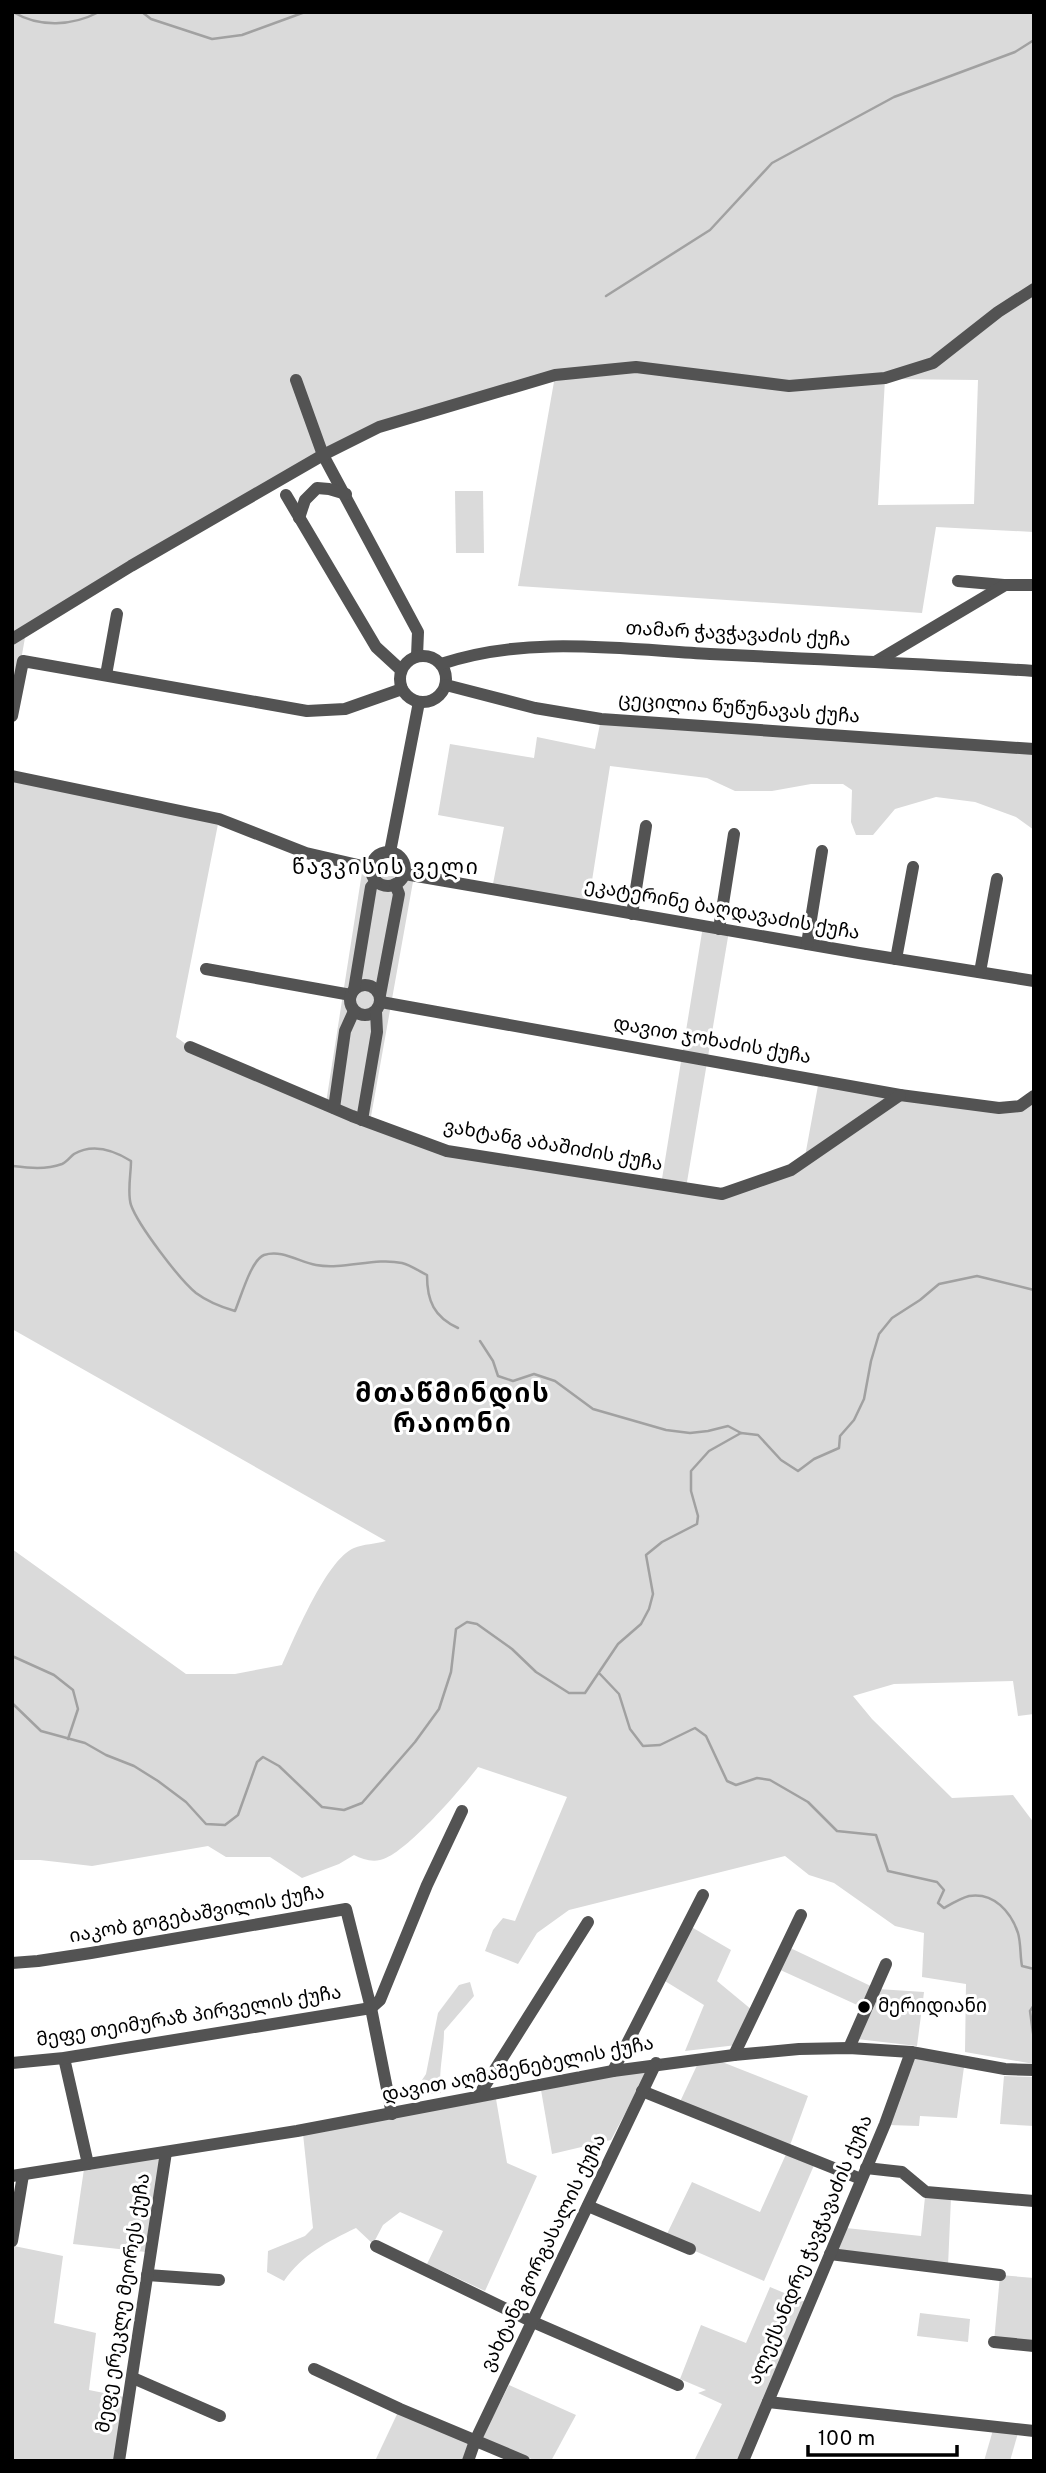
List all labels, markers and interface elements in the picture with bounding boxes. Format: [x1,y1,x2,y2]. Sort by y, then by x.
street label: თამარ ჭავჭავაძის ქუჩა [625,617,851,653]
street label: ცეცილია წუწუნავას ქუჩა [618,689,860,729]
district label: წავკისის ველი [292,855,480,882]
street label: ეკატერინე ბაღდავაძის ქუჩა [583,874,861,946]
street label: დავით ჯოხაძის ქუჩა [611,1012,813,1070]
street label: ვახტანგ აბაშიძის ქუჩა [442,1115,664,1177]
district label: მთაწმინდის რაიონი [355,1379,551,1442]
street label: იაკობ გოგებაშვილის ქუჩა [67,1881,327,1949]
street label: მეფე თეიმურაზ პირველის ქუჩა [35,1981,343,2053]
place label: მერიდიანი [878,1995,987,2019]
marker: მერიდიანი [856,1999,872,2015]
street label: დავით აღმაშენებელის ქუჩა [380,2032,656,2108]
street label: ალექსანდრე ჭავჭავაძის ქუჩა [743,2112,879,2388]
street label: ვახტანგ გორგასალის ქუჩა [476,2130,612,2376]
street label: მეფე ერეკლე მეორეს ქუჩა [92,2172,156,2434]
scale bar [808,2414,957,2458]
text: 100 m [818,2426,875,2453]

